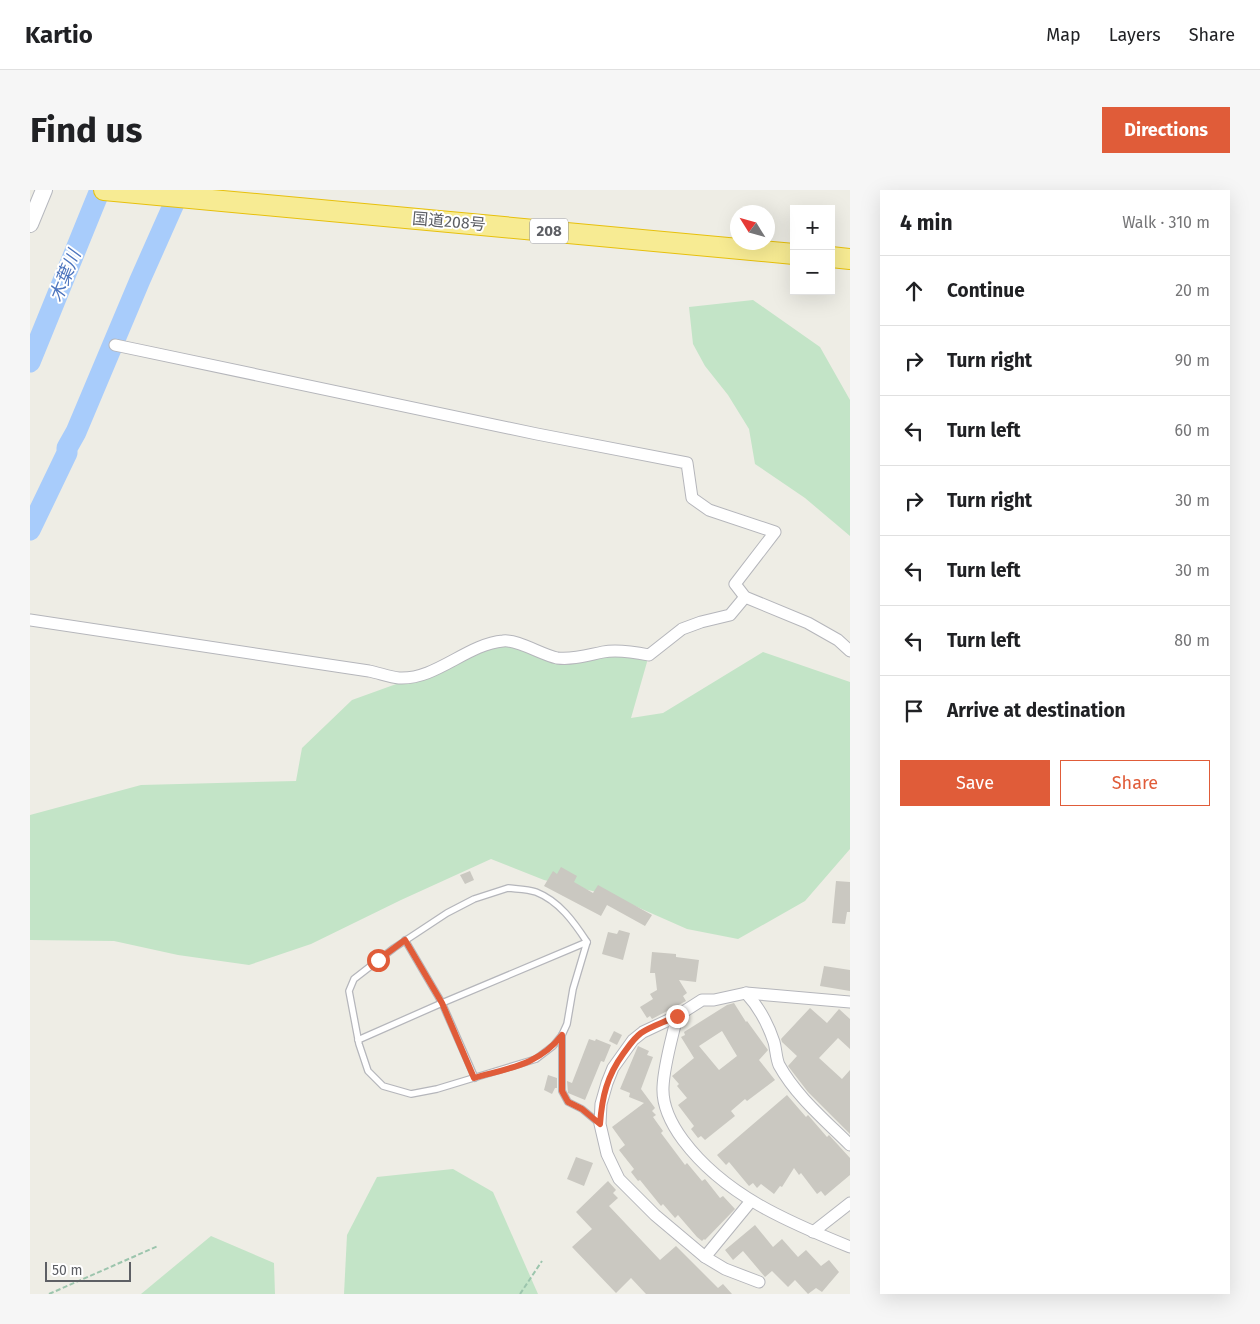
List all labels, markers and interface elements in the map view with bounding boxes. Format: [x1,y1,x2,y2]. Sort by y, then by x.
text: Kartio [25,21,93,49]
text: Map [1046,24,1081,46]
text: Layers [1109,24,1161,46]
text: Share [1189,24,1235,46]
button: Directions [1102,107,1230,153]
text: Find us [30,109,142,151]
north arrow [730,205,775,250]
map controls [790,205,835,295]
button: + [790,205,835,250]
street label: 国道208号 [411,209,486,234]
text: 4 min [900,210,953,236]
text: Walk · 310 m [1122,213,1210,232]
road number: 208 [530,218,568,244]
water label: 木葉川 [45,245,86,305]
button: − [790,250,835,295]
icon: ahead [900,277,928,305]
text: Continue [947,279,1025,302]
text: 20 m [1175,281,1210,300]
icon: right [900,347,928,375]
text: Turn right [947,349,1032,372]
text: 90 m [1175,351,1210,370]
icon: left [900,417,928,445]
text: Turn left [947,419,1021,442]
text: 60 m [1175,421,1210,440]
icon: right [900,487,928,515]
text: Turn right [947,489,1032,512]
text: 30 m [1175,491,1210,510]
icon: left [900,557,928,585]
text: Turn left [947,559,1021,582]
text: 30 m [1175,561,1210,580]
icon: left [900,627,928,655]
text: Turn left [947,629,1021,652]
text: 80 m [1174,631,1210,650]
icon: arrive [900,697,928,725]
text: Arrive at destination [947,699,1126,722]
button: Save [900,760,1050,806]
button: Share [1060,760,1210,806]
route start [367,949,390,972]
route end [666,1005,689,1028]
scale bar [45,1259,131,1282]
text: 50 m [52,1262,83,1279]

